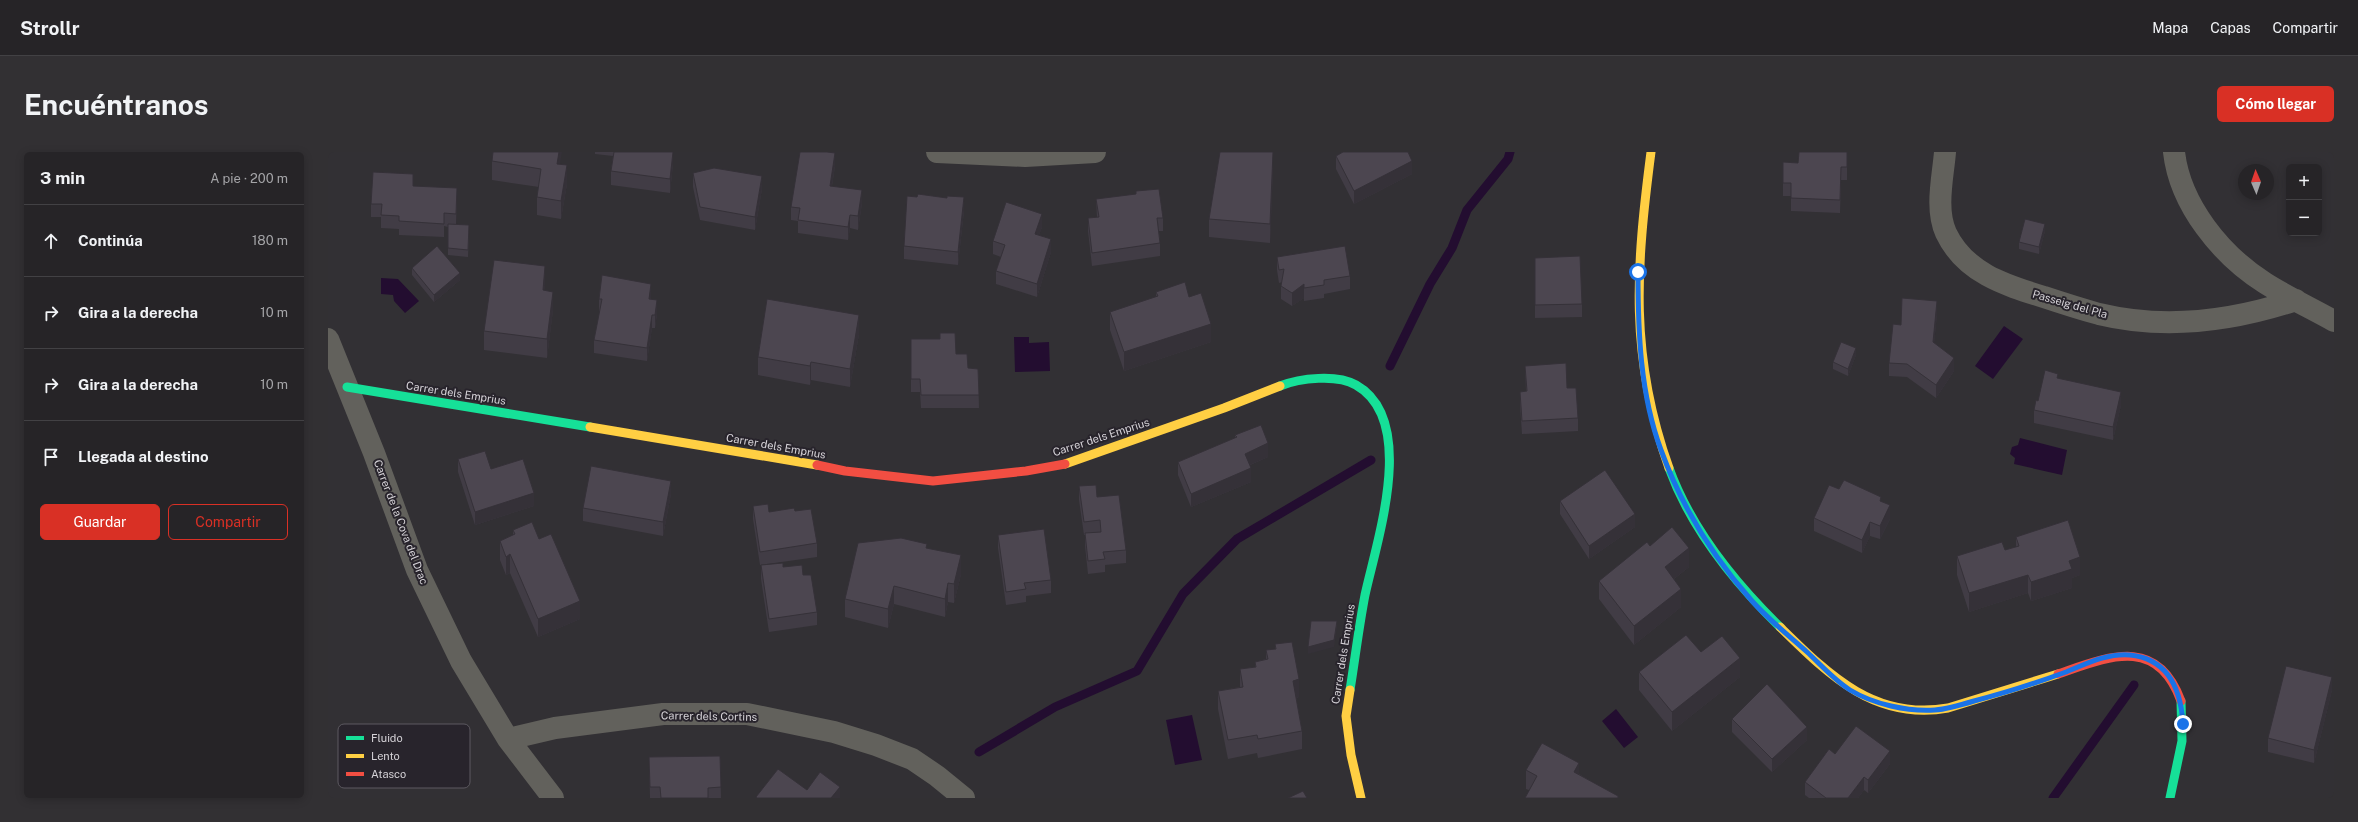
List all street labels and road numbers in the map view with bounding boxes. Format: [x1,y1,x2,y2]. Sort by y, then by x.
street label: Passeig del Pla [2031,288,2109,320]
street label: Carrer dels Emprius [405,379,507,407]
street label: Carrer dels Emprius [1051,416,1151,458]
street label: Carrer dels Emprius [725,431,827,461]
street label: Carrer de la Cova del Drac [372,458,430,586]
street label: Carrer dels Emprius [1329,603,1357,705]
street label: Carrer dels Cortins [661,709,758,723]

